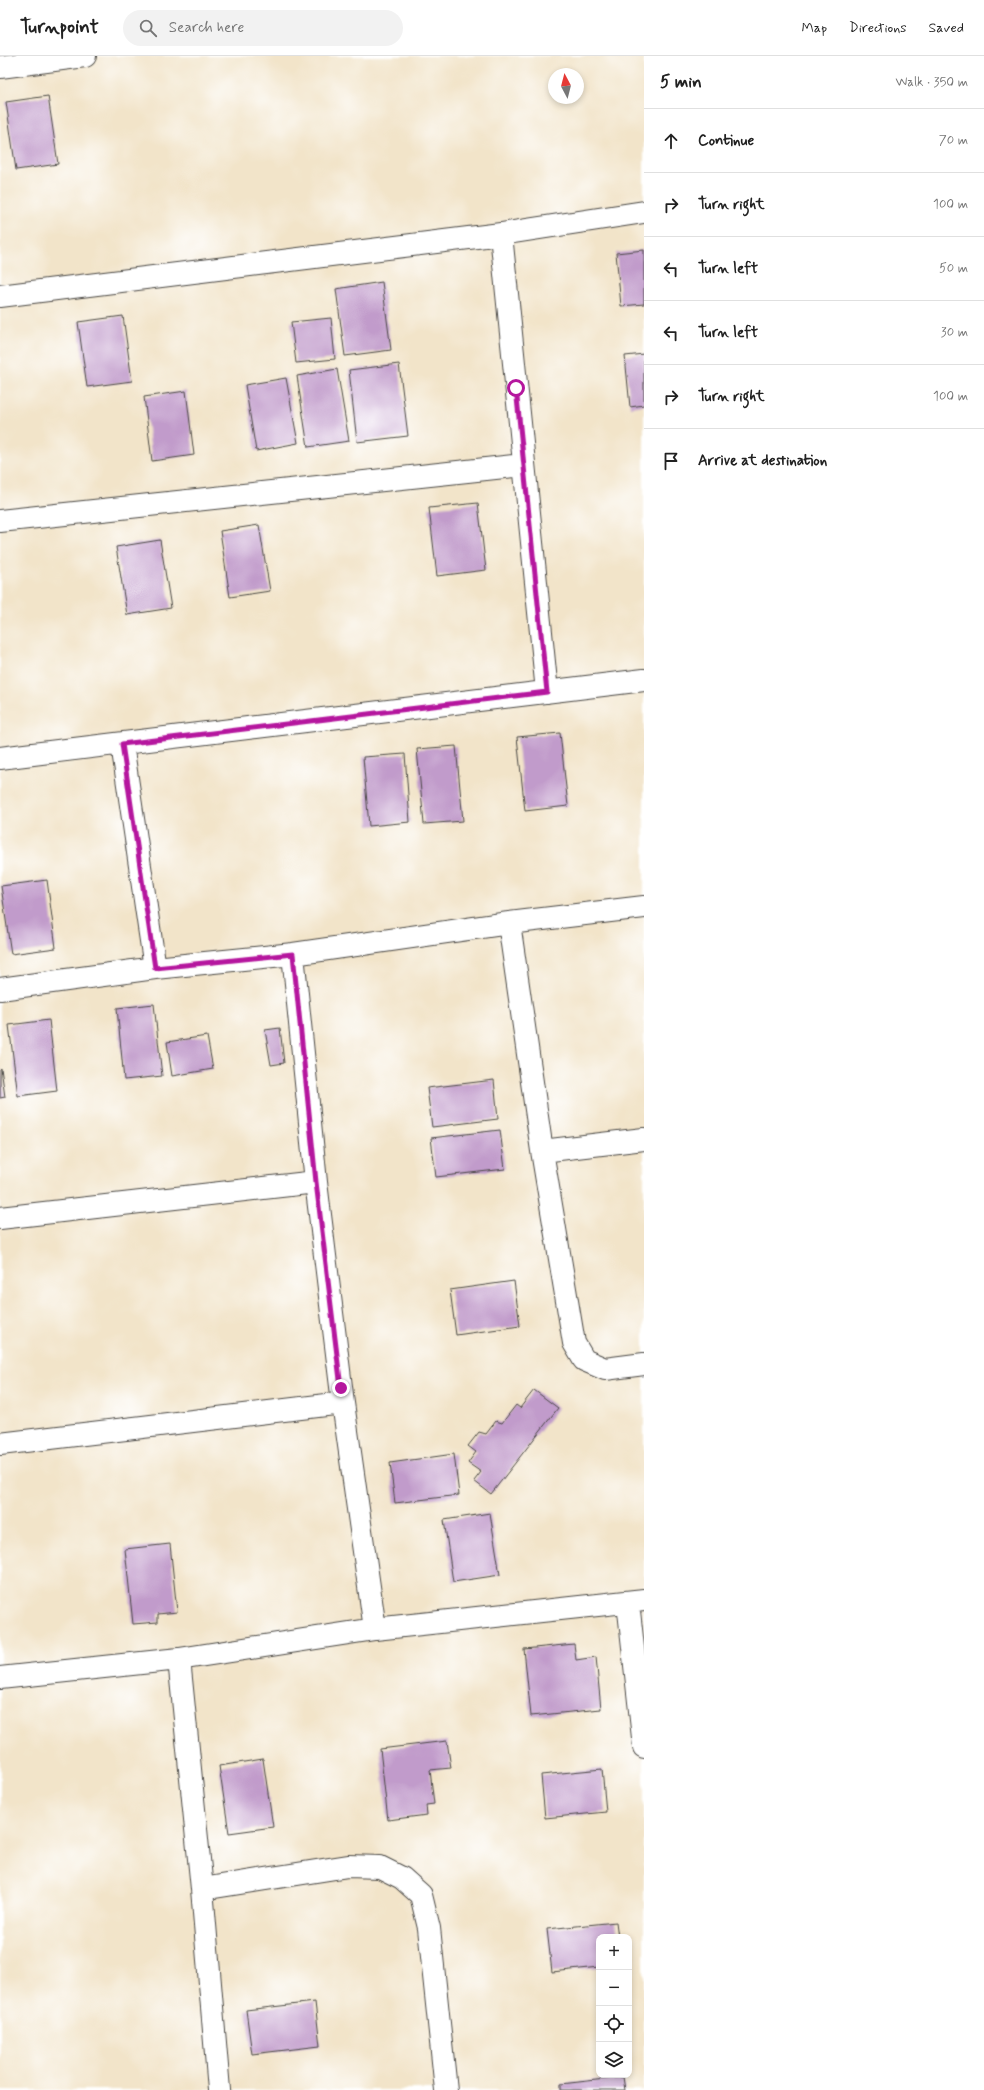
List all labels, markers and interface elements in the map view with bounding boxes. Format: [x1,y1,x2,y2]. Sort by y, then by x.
search box [123,10,403,46]
text: Turnpoint [20,15,99,40]
icon: search [137,17,159,39]
text: Search here [169,18,244,38]
text: Map [801,19,827,37]
text: Directions [849,19,907,37]
text: Saved [929,19,964,37]
north arrow [548,68,584,104]
text: 5 min [660,71,702,93]
text: Walk · 350 m [895,74,968,91]
icon: ahead [660,130,682,152]
text: Continue [698,131,754,151]
text: 70 m [939,132,968,149]
icon: right [660,194,682,216]
text: Turn right [698,195,765,215]
text: 100 m [933,196,968,213]
icon: left [660,258,682,280]
text: Turn left [698,259,758,279]
text: 50 m [939,260,968,277]
icon: left [660,322,682,344]
text: Turn left [698,323,758,343]
text: 30 m [941,324,968,341]
route start [507,379,525,397]
icon: right [660,386,682,408]
text: Turn right [698,387,765,407]
text: 100 m [933,388,968,405]
icon: arrive [660,450,682,472]
text: Arrive at destination [698,451,827,471]
route end [332,1379,350,1397]
map controls [596,1934,632,2078]
button: + [596,1934,632,1970]
button: − [596,1970,632,2006]
button: locate [596,2006,632,2042]
button: layers [596,2042,632,2078]

